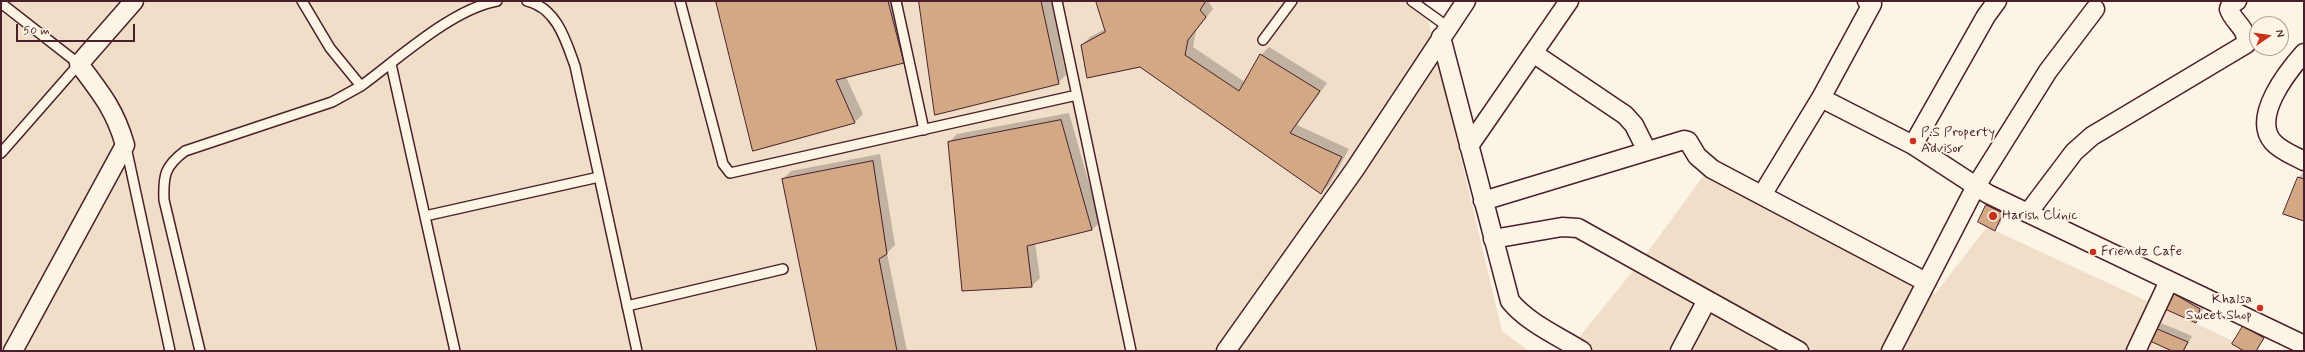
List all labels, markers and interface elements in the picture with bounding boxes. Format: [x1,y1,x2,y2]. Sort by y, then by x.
scale bar [18,16,137,42]
north arrow [2249,16,2289,56]
text: 50 m [23,23,50,39]
text: N [2272,28,2287,39]
place label: P.S Property Advisor [1921,125,1995,158]
marker: P.S Property Advisor [1908,136,1918,146]
place label: Harish Clinic [2002,208,2078,224]
marker: Harish Clinic [1987,210,1999,222]
place label: Friendz Cafe [2101,244,2182,260]
marker: Friendz Cafe [2088,247,2098,257]
place label: Khalsa Sweet Shop [2186,292,2252,324]
marker: Khalsa Sweet Shop [2255,303,2265,313]

